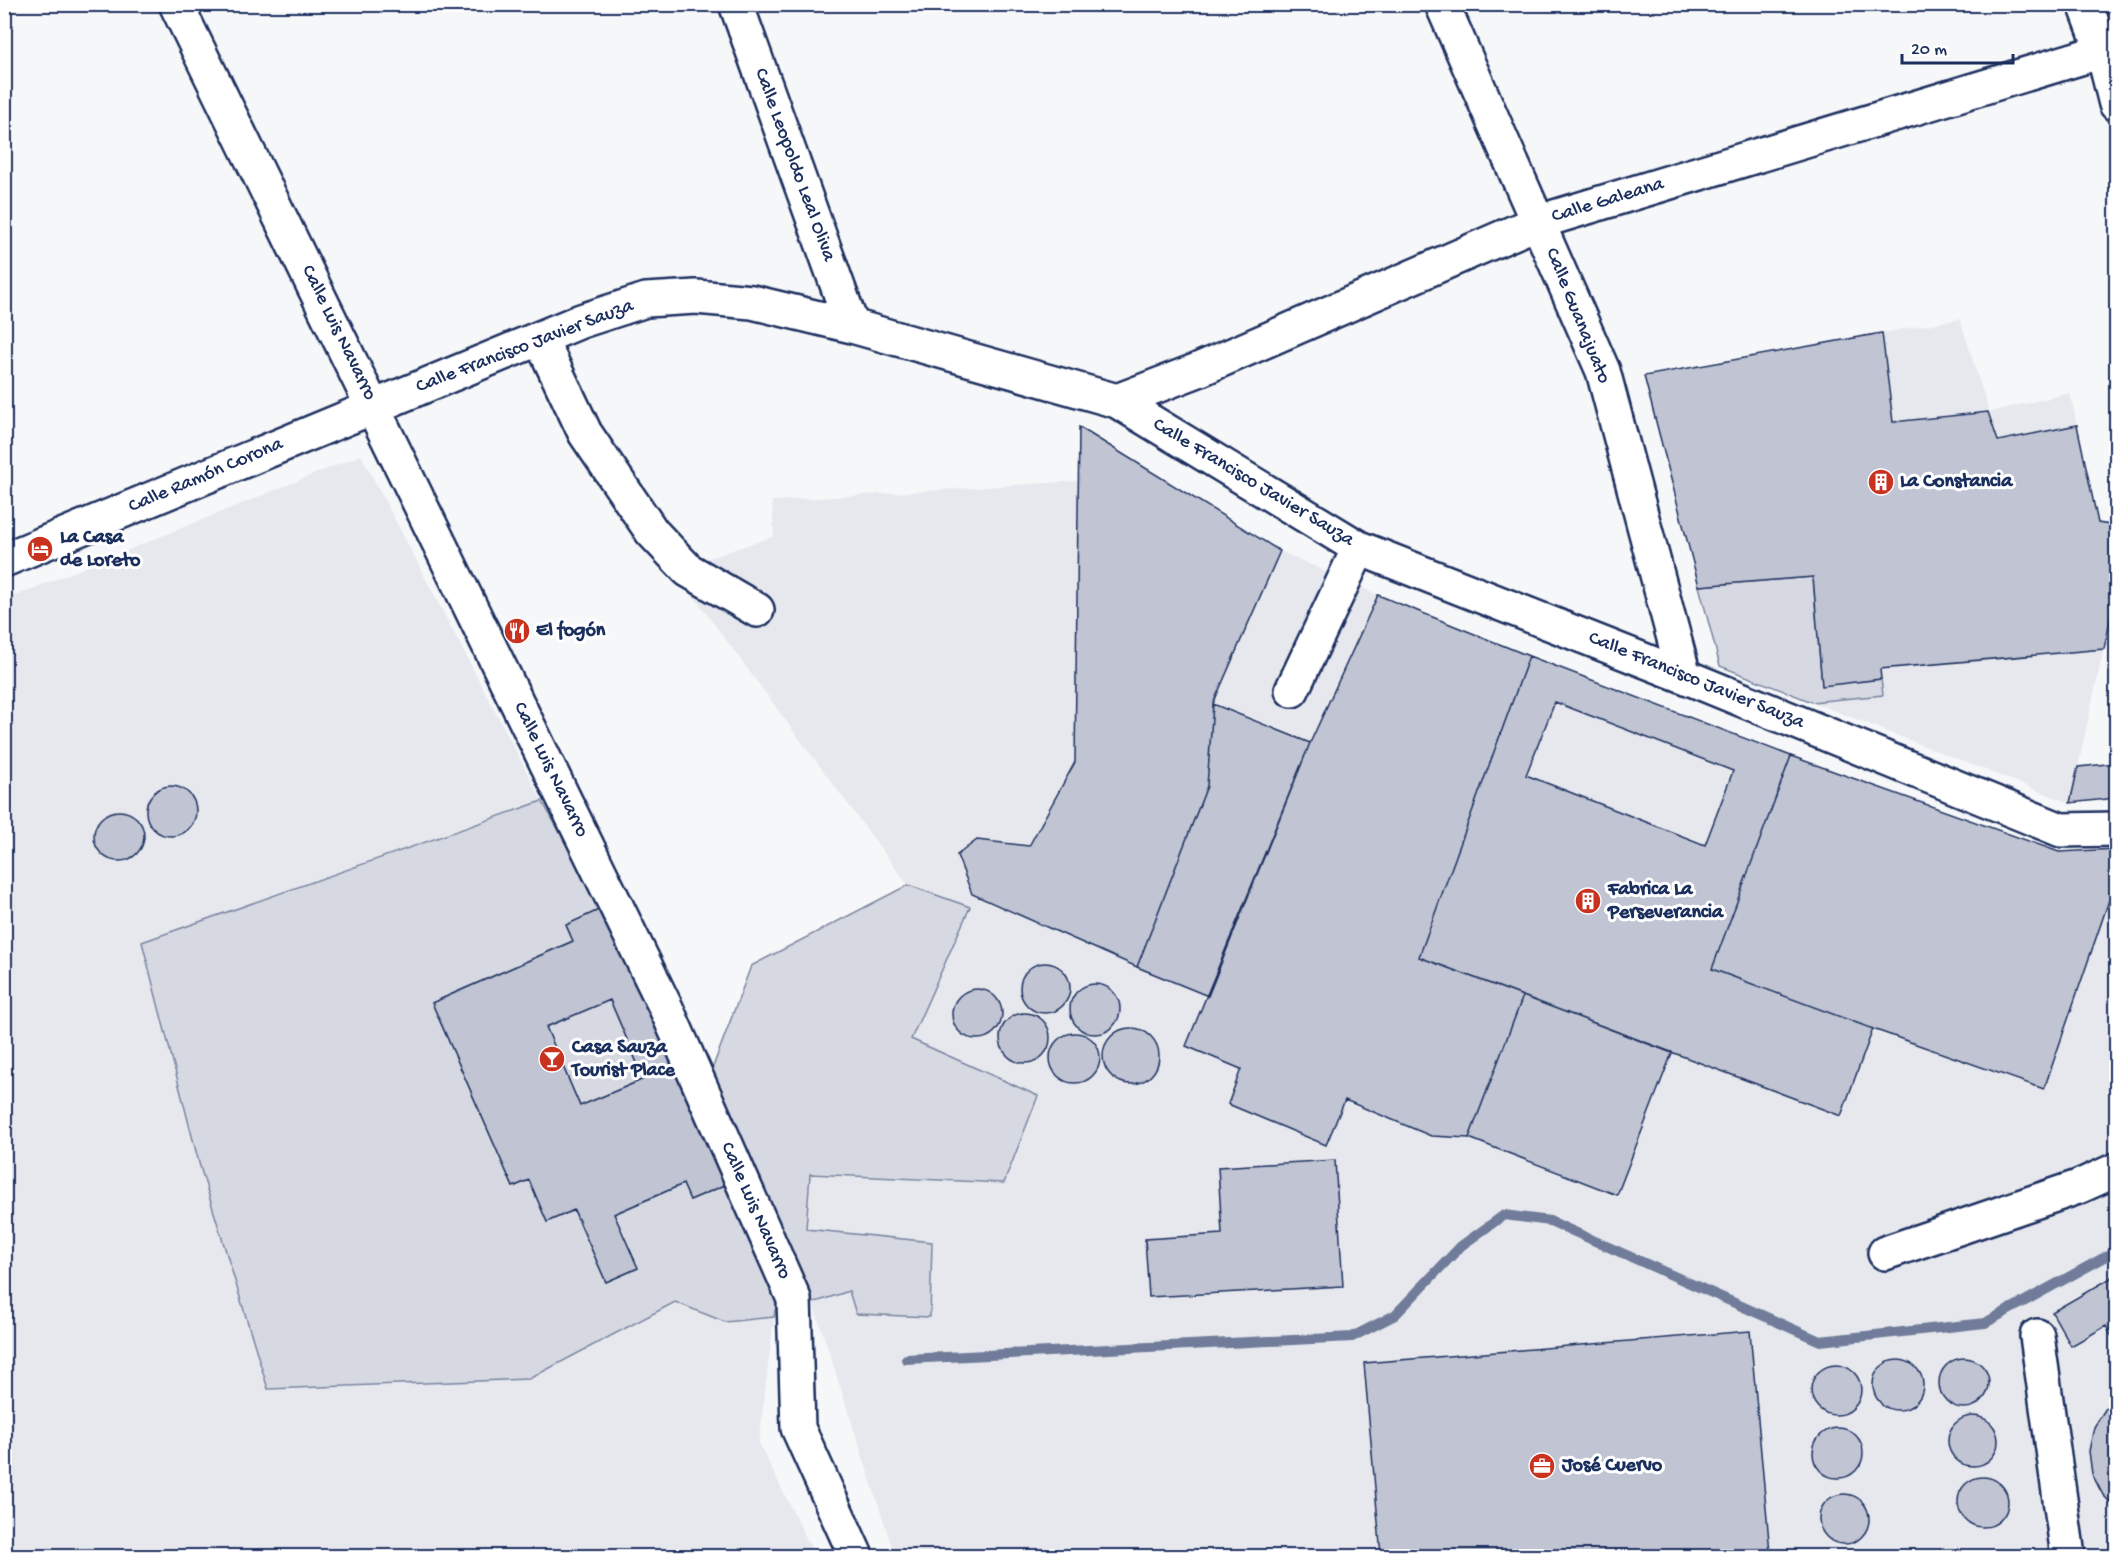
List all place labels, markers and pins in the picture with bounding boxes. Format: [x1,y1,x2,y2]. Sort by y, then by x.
building icon: La Constancia [1866,467,1896,497]
place label: La Constancia [1900,471,2013,494]
place label: La Casa de Loreto [60,527,141,573]
hotel icon: La Casa de Loreto [25,534,55,564]
restaurant icon: El fogón [502,616,532,646]
place label: El fogón [536,620,606,643]
place label: Fabrica La Perseverancia [1607,879,1724,925]
building icon: Fabrica La Perseverancia [1573,886,1603,916]
place label: Casa Sauza Tourist Place [570,1037,675,1083]
bar icon: Casa Sauza Tourist Place [537,1044,567,1074]
office icon: José Cuervo [1527,1451,1557,1481]
place label: José Cuervo [1561,1455,1663,1478]

